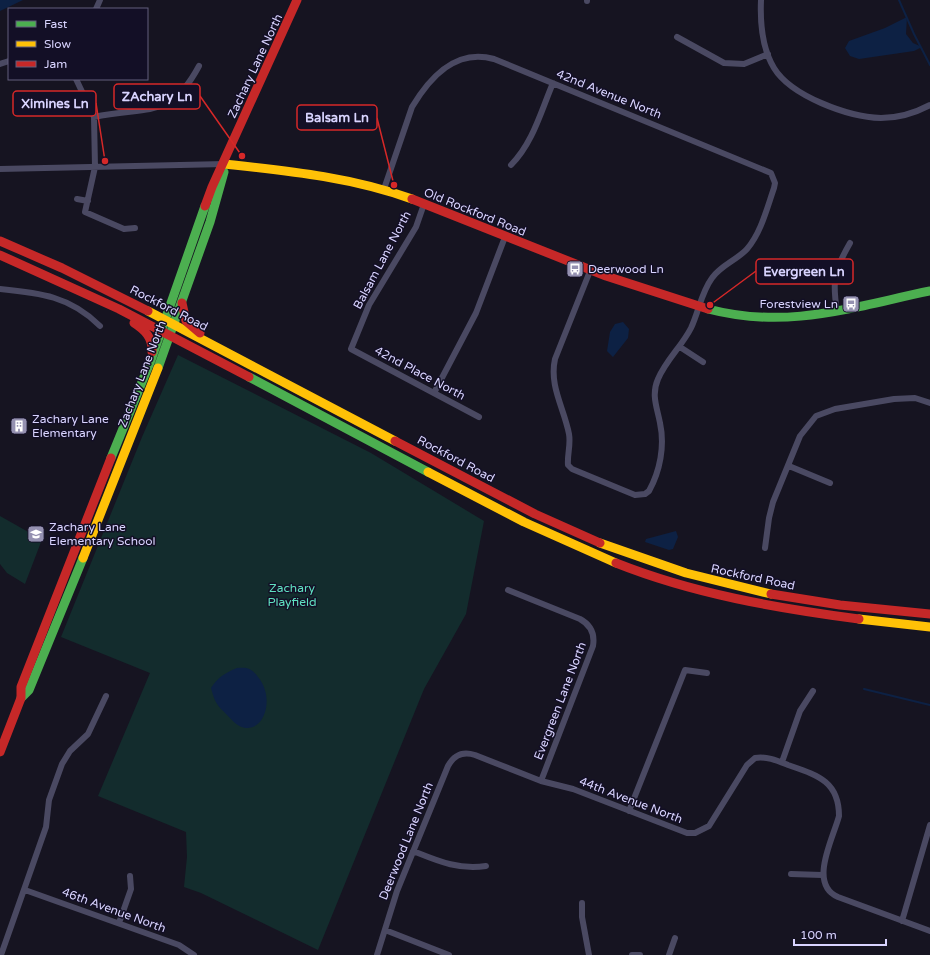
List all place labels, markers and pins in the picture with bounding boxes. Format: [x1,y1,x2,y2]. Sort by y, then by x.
callout: ZAchary Ln [114,84,200,109]
callout: Ximines Ln [13,91,96,116]
callout: Balsam Ln [297,105,377,130]
bus stop icon: Deerwood Ln [565,259,585,279]
callout: Evergreen Ln [756,259,853,284]
place label: Deerwood Ln [588,262,664,276]
bus stop icon: Forestview Ln [841,294,861,314]
place label: Forestview Ln [760,297,838,311]
place label: Zachary Lane Elementary [32,412,109,440]
building icon: Zachary Lane Elementary [9,416,29,436]
place label: Zachary Lane Elementary School [49,520,156,548]
school or university icon: Zachary Lane Elementary School [26,524,46,544]

